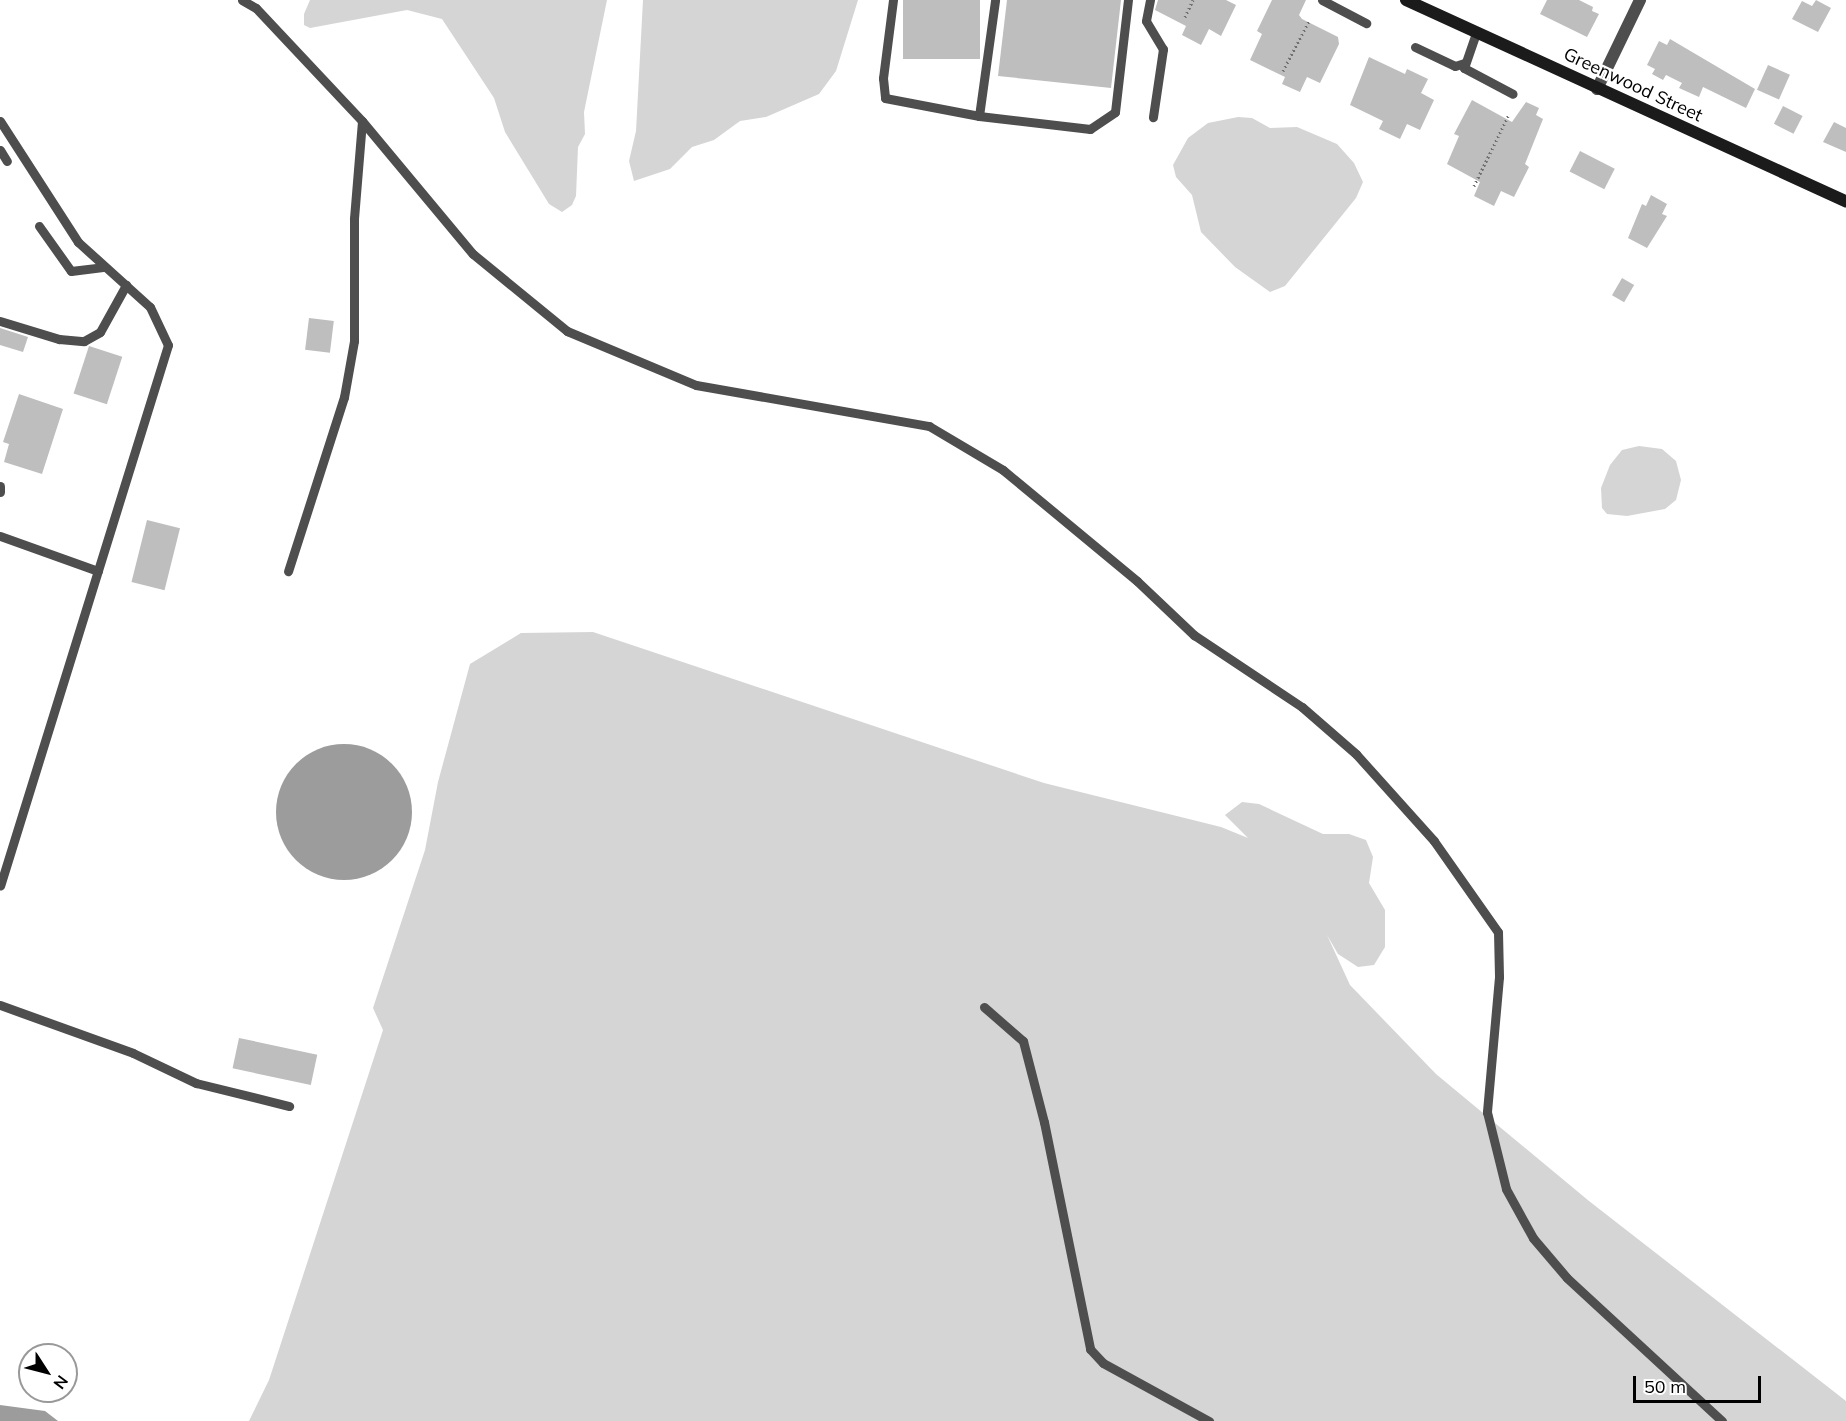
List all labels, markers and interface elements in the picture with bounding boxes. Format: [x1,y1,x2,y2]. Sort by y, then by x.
street label: Greenwood Street [1560,43,1706,127]
north arrow [18,1343,78,1403]
scale bar [1636,1364,1764,1402]
text: N [49,1372,73,1393]
text: 50 m [1644,1375,1686,1398]

